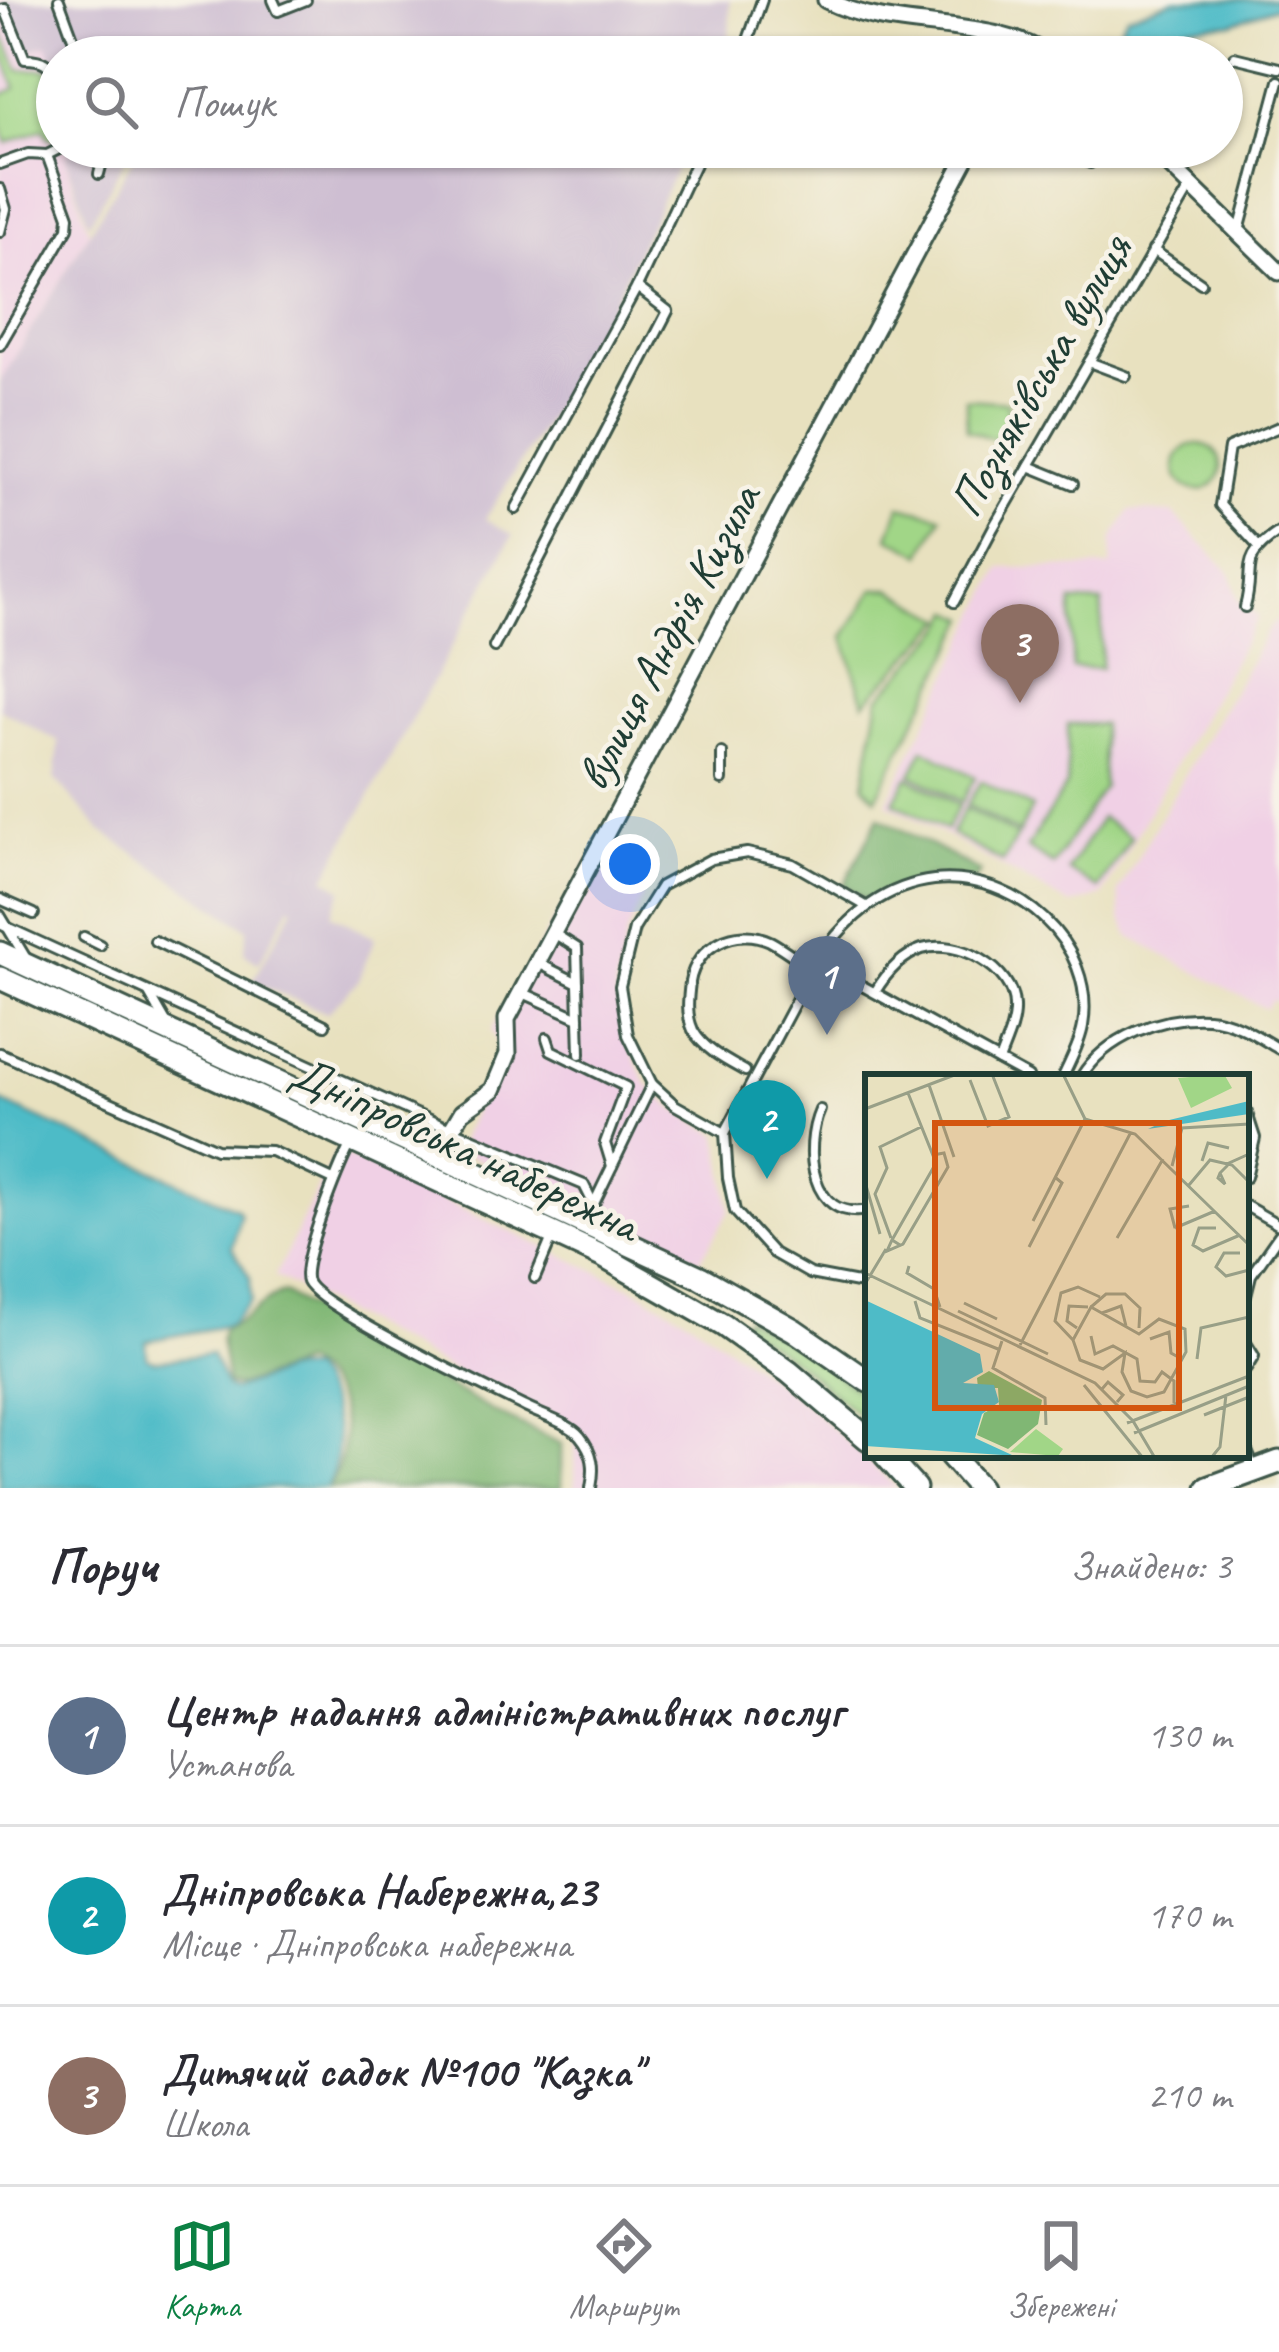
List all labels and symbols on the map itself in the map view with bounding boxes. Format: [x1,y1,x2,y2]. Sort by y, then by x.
street label: Позняківська вулиця [935,222,1146,527]
street label: вулиця Андрія Кизила [562,471,775,800]
pin: 3 [981,604,1059,703]
your location [600,834,660,894]
pin: 1 [788,936,866,1035]
street label: Дніпровська набережна [282,1041,652,1257]
inset map [865,1074,1249,1458]
pin: 2 [728,1080,806,1179]

